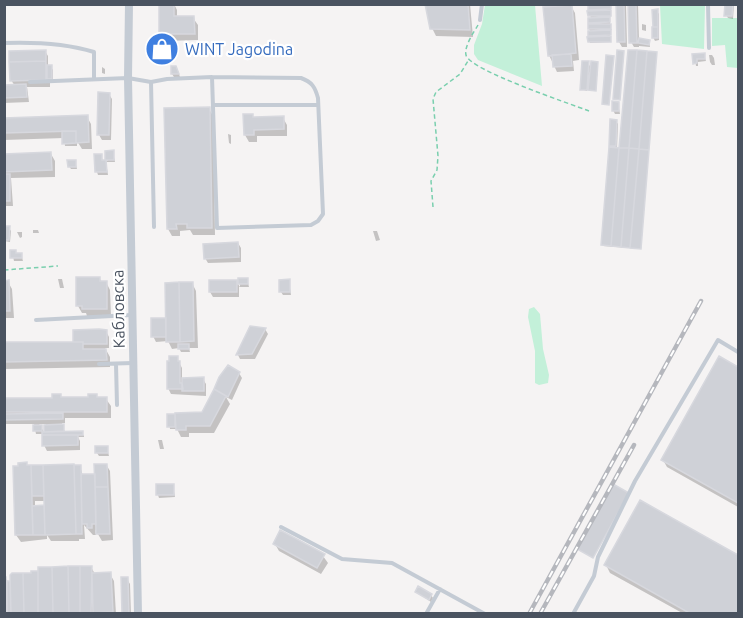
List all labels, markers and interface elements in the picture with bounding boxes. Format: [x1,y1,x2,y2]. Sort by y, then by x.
shop icon: WINT Jagodina [144,31,180,67]
place label: WINT Jagodina [185,40,293,58]
street label: Кабловска [108,269,128,349]

